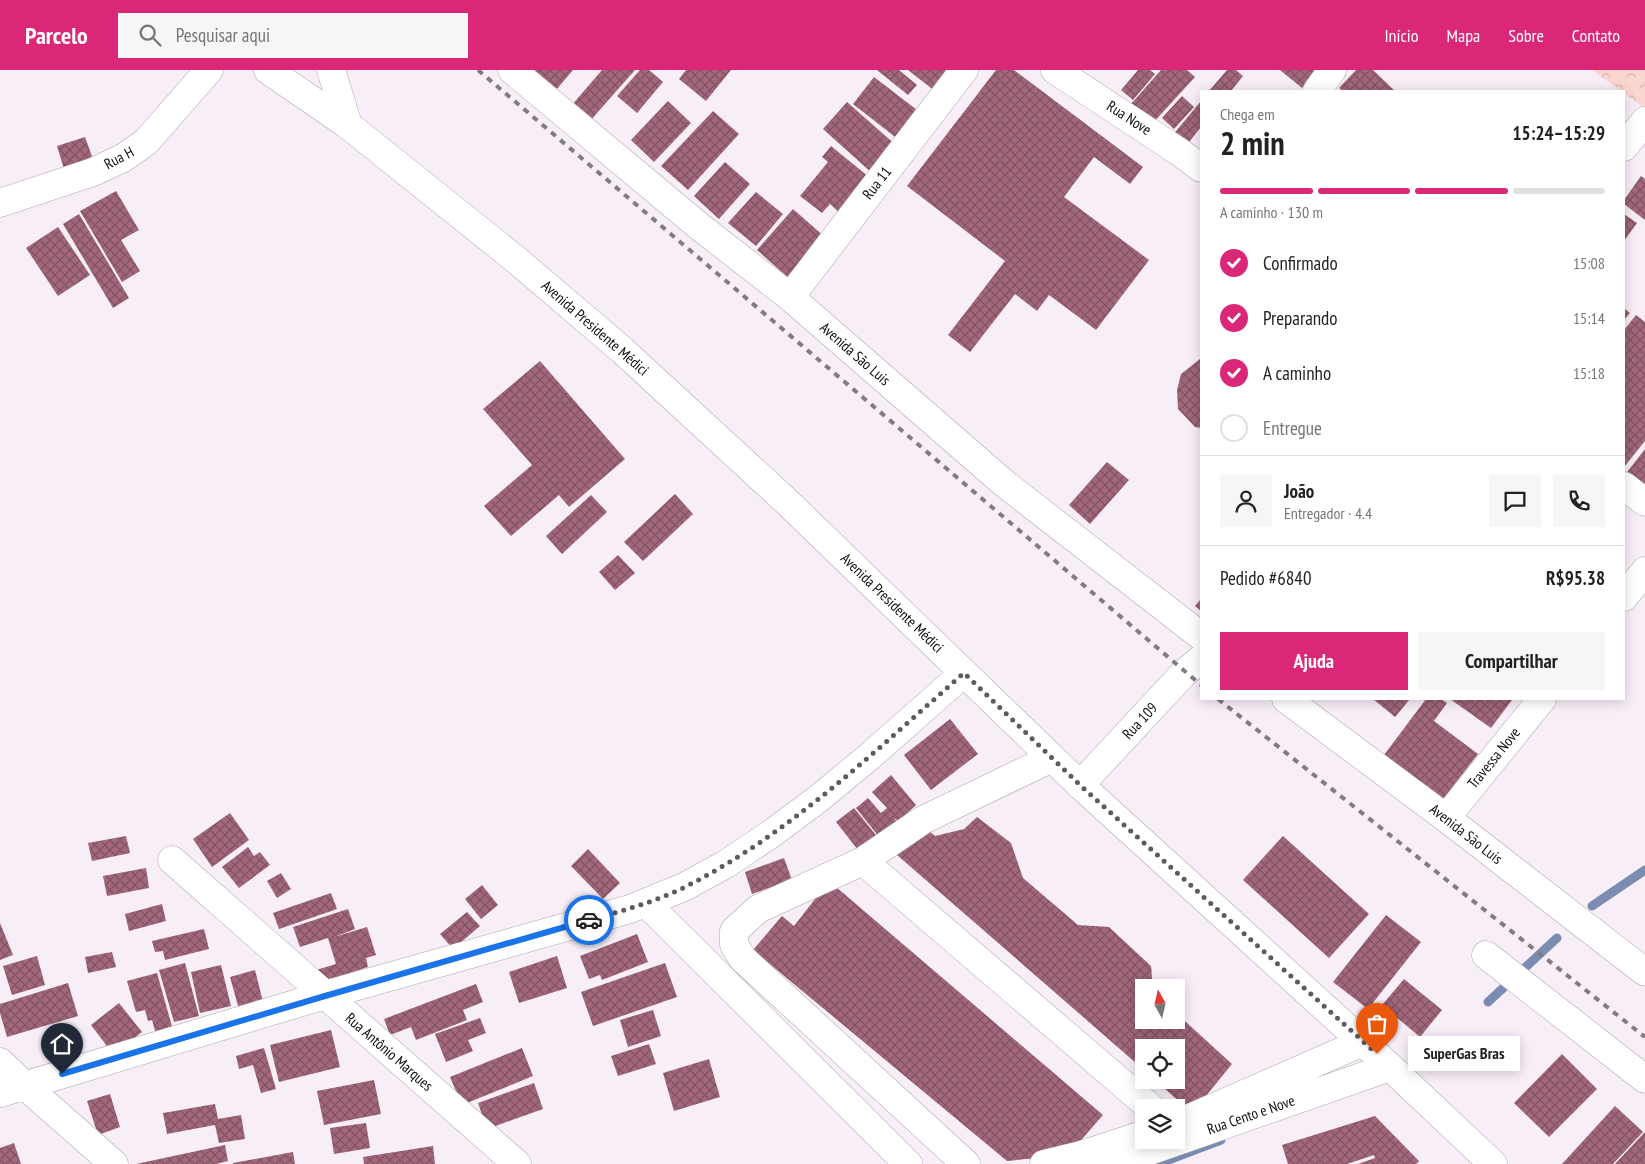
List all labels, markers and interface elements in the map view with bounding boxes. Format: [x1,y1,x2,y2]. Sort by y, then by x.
search box [118,13,468,58]
text: Parcelo [25,20,88,51]
icon: search [136,21,164,49]
text: Pesquisar aqui [176,23,270,47]
text: Início [1384,24,1418,47]
text: Mapa [1446,24,1480,47]
text: Sobre [1508,24,1544,47]
text: Contato [1572,24,1620,47]
street label: Rua Nove [1103,96,1155,139]
text: Chega em [1220,104,1275,124]
text: 15:24–15:29 [1512,121,1605,145]
text: 2 min [1220,122,1285,164]
street label: Rua H [101,142,137,173]
street label: Rua 11 [858,163,895,203]
text: A caminho · 130 m [1220,202,1323,222]
icon: check [1220,249,1248,277]
text: Confirmado [1263,251,1338,275]
text: 15:08 [1573,253,1605,273]
street label: Avenida Presidente Médici [538,276,653,379]
icon: check [1220,304,1248,332]
text: Preparando [1263,306,1338,330]
text: 15:14 [1573,308,1605,328]
street label: Avenida São Luis [816,318,894,389]
icon: check [1220,359,1248,387]
text: A caminho [1263,361,1331,385]
text: 15:18 [1573,363,1605,383]
text: Entregue [1263,416,1322,440]
button: person [1220,475,1272,527]
button: chat [1489,475,1541,527]
button: phone [1553,475,1605,527]
text: João [1284,479,1314,503]
text: Entregador · 4.4 [1284,503,1372,523]
street label: Avenida Presidente Médici [837,549,948,657]
text: Pedido #6840 [1220,566,1311,590]
text: R$95.38 [1546,566,1605,590]
button: Ajuda [1220,632,1408,690]
button: Compartilhar [1418,632,1605,690]
street label: Rua 109 [1118,698,1161,743]
street label: Travessa Nove [1463,723,1524,792]
street label: Avenida São Luis [1426,799,1506,868]
courier [564,895,614,945]
icon: car [575,906,603,934]
north arrow [1135,979,1185,1029]
map controls [1135,979,1185,1149]
pin [1356,1003,1398,1054]
street label: Rua Antônio Marques [342,1008,437,1095]
icon: bag [1363,1010,1391,1038]
pin [41,1023,83,1074]
icon: home [48,1030,76,1058]
callout: SuperGas Bras [1407,1036,1520,1072]
button: locate [1135,1039,1185,1089]
text: SuperGas Bras [1423,1043,1505,1063]
street label: Rua Cento e Nove [1204,1091,1297,1138]
button: layers [1135,1099,1185,1149]

